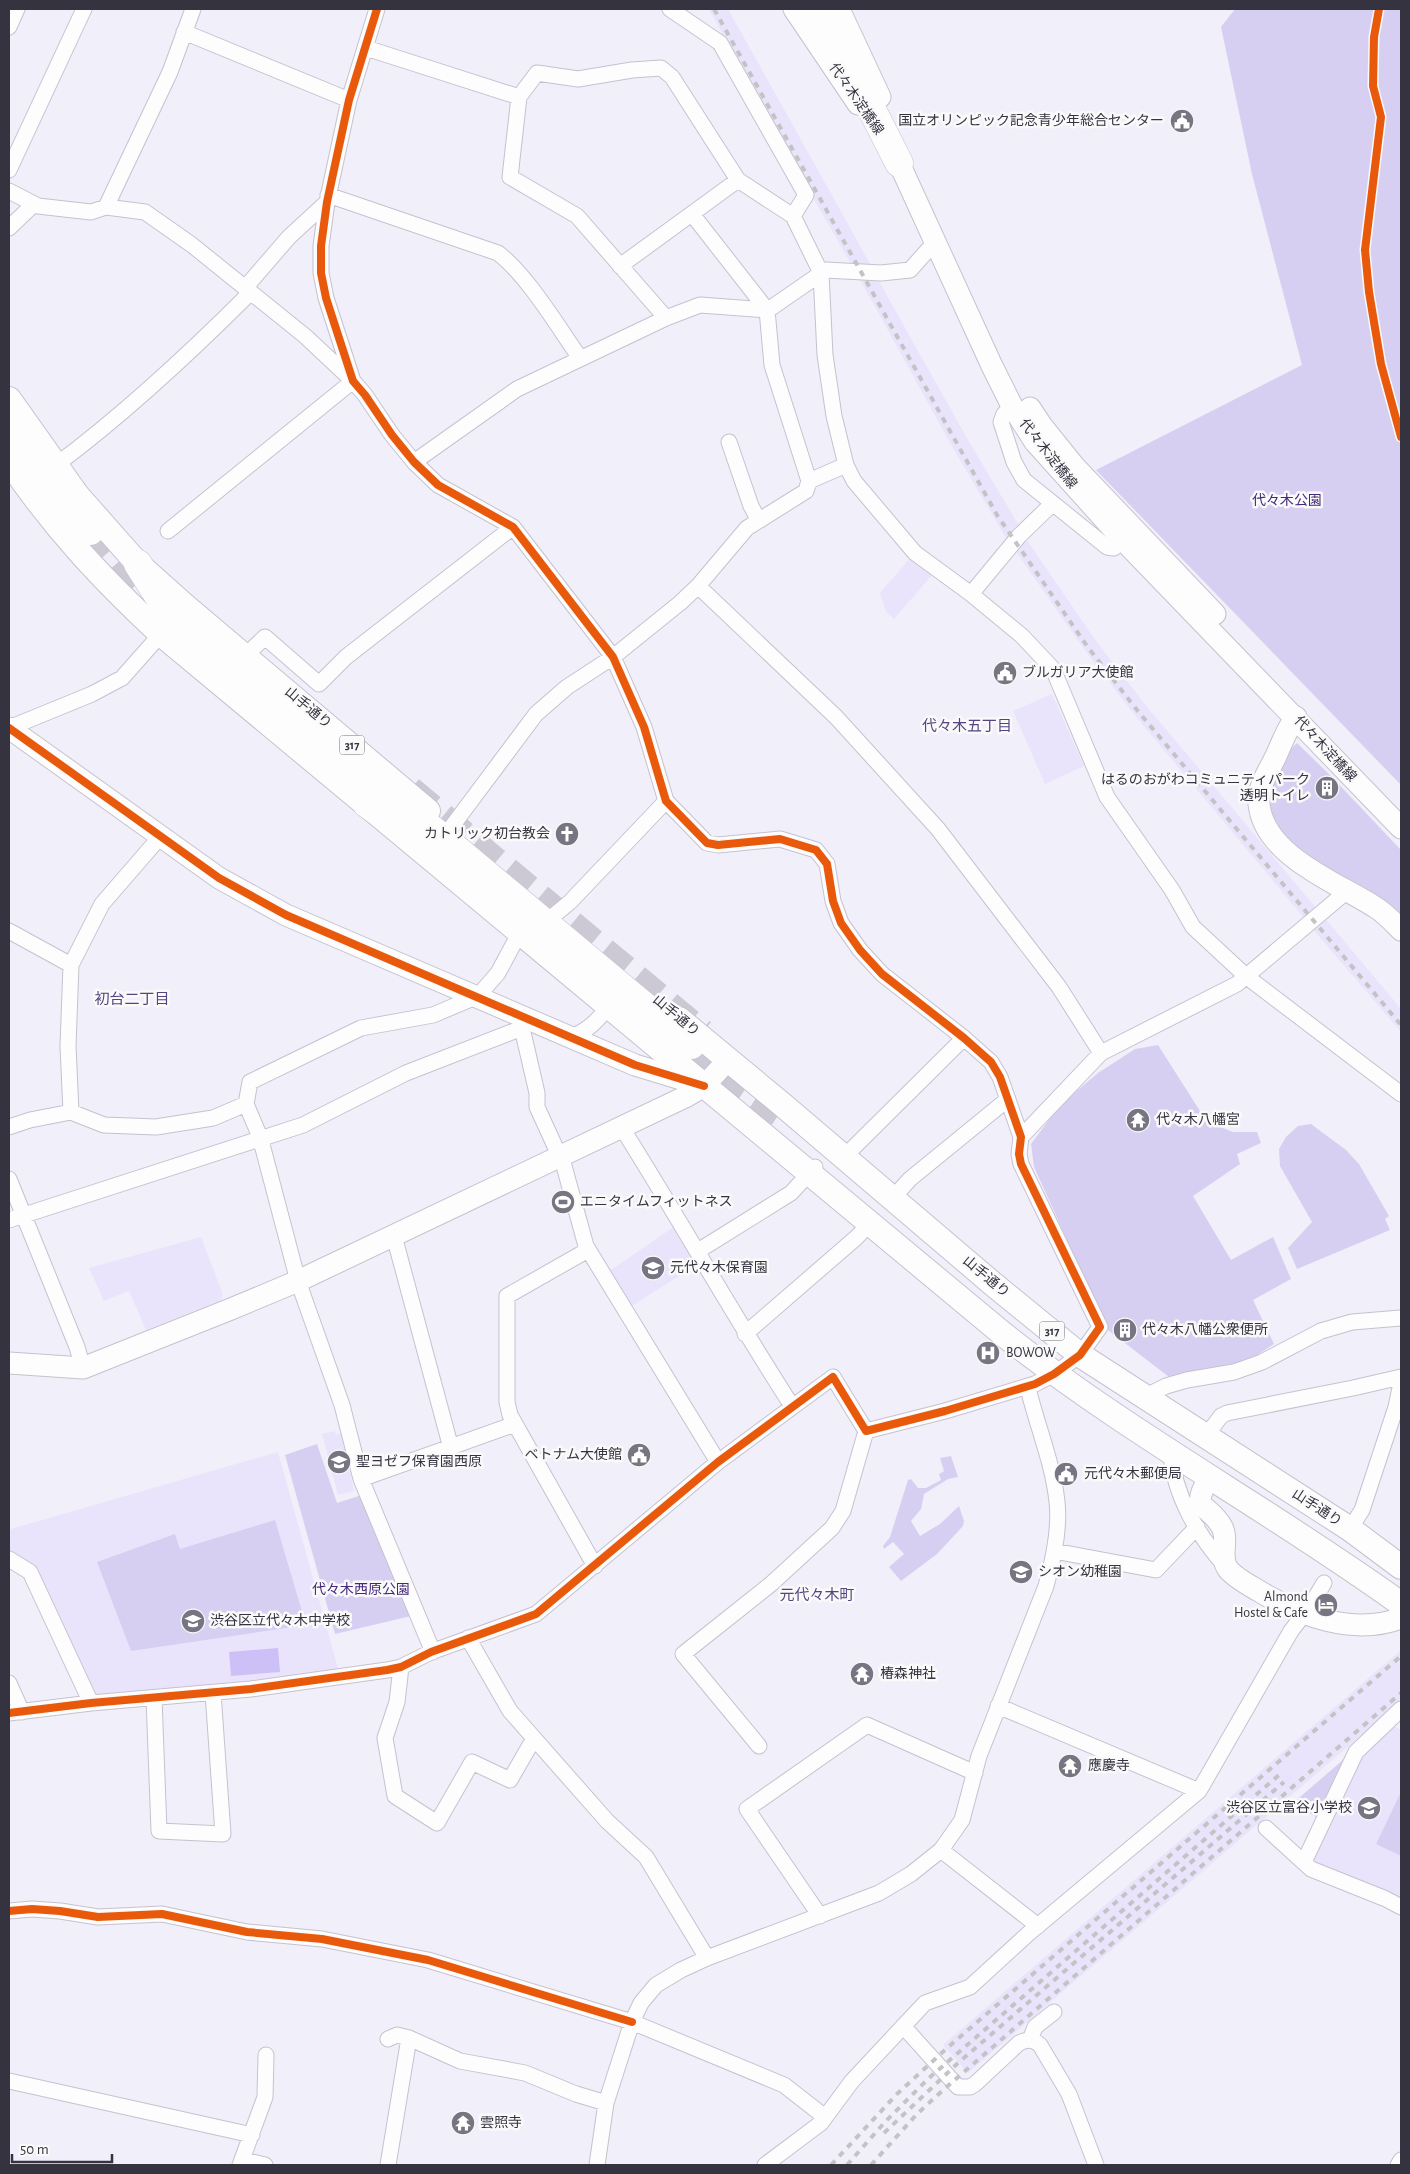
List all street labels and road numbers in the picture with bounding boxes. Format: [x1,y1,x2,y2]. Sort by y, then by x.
street label: 代々木淀橋線 [826,59,887,137]
street label: 代々木淀橋線 [1017,415,1081,491]
street label: 山手通り [282,684,335,731]
street label: 代々木淀橋線 [1291,712,1360,784]
road number: 317 [340,736,364,754]
street label: 山手通り [650,992,703,1039]
street label: 山手通り [960,1253,1013,1300]
road number: 317 [1040,1322,1064,1340]
street label: 山手通り [1290,1486,1345,1529]

